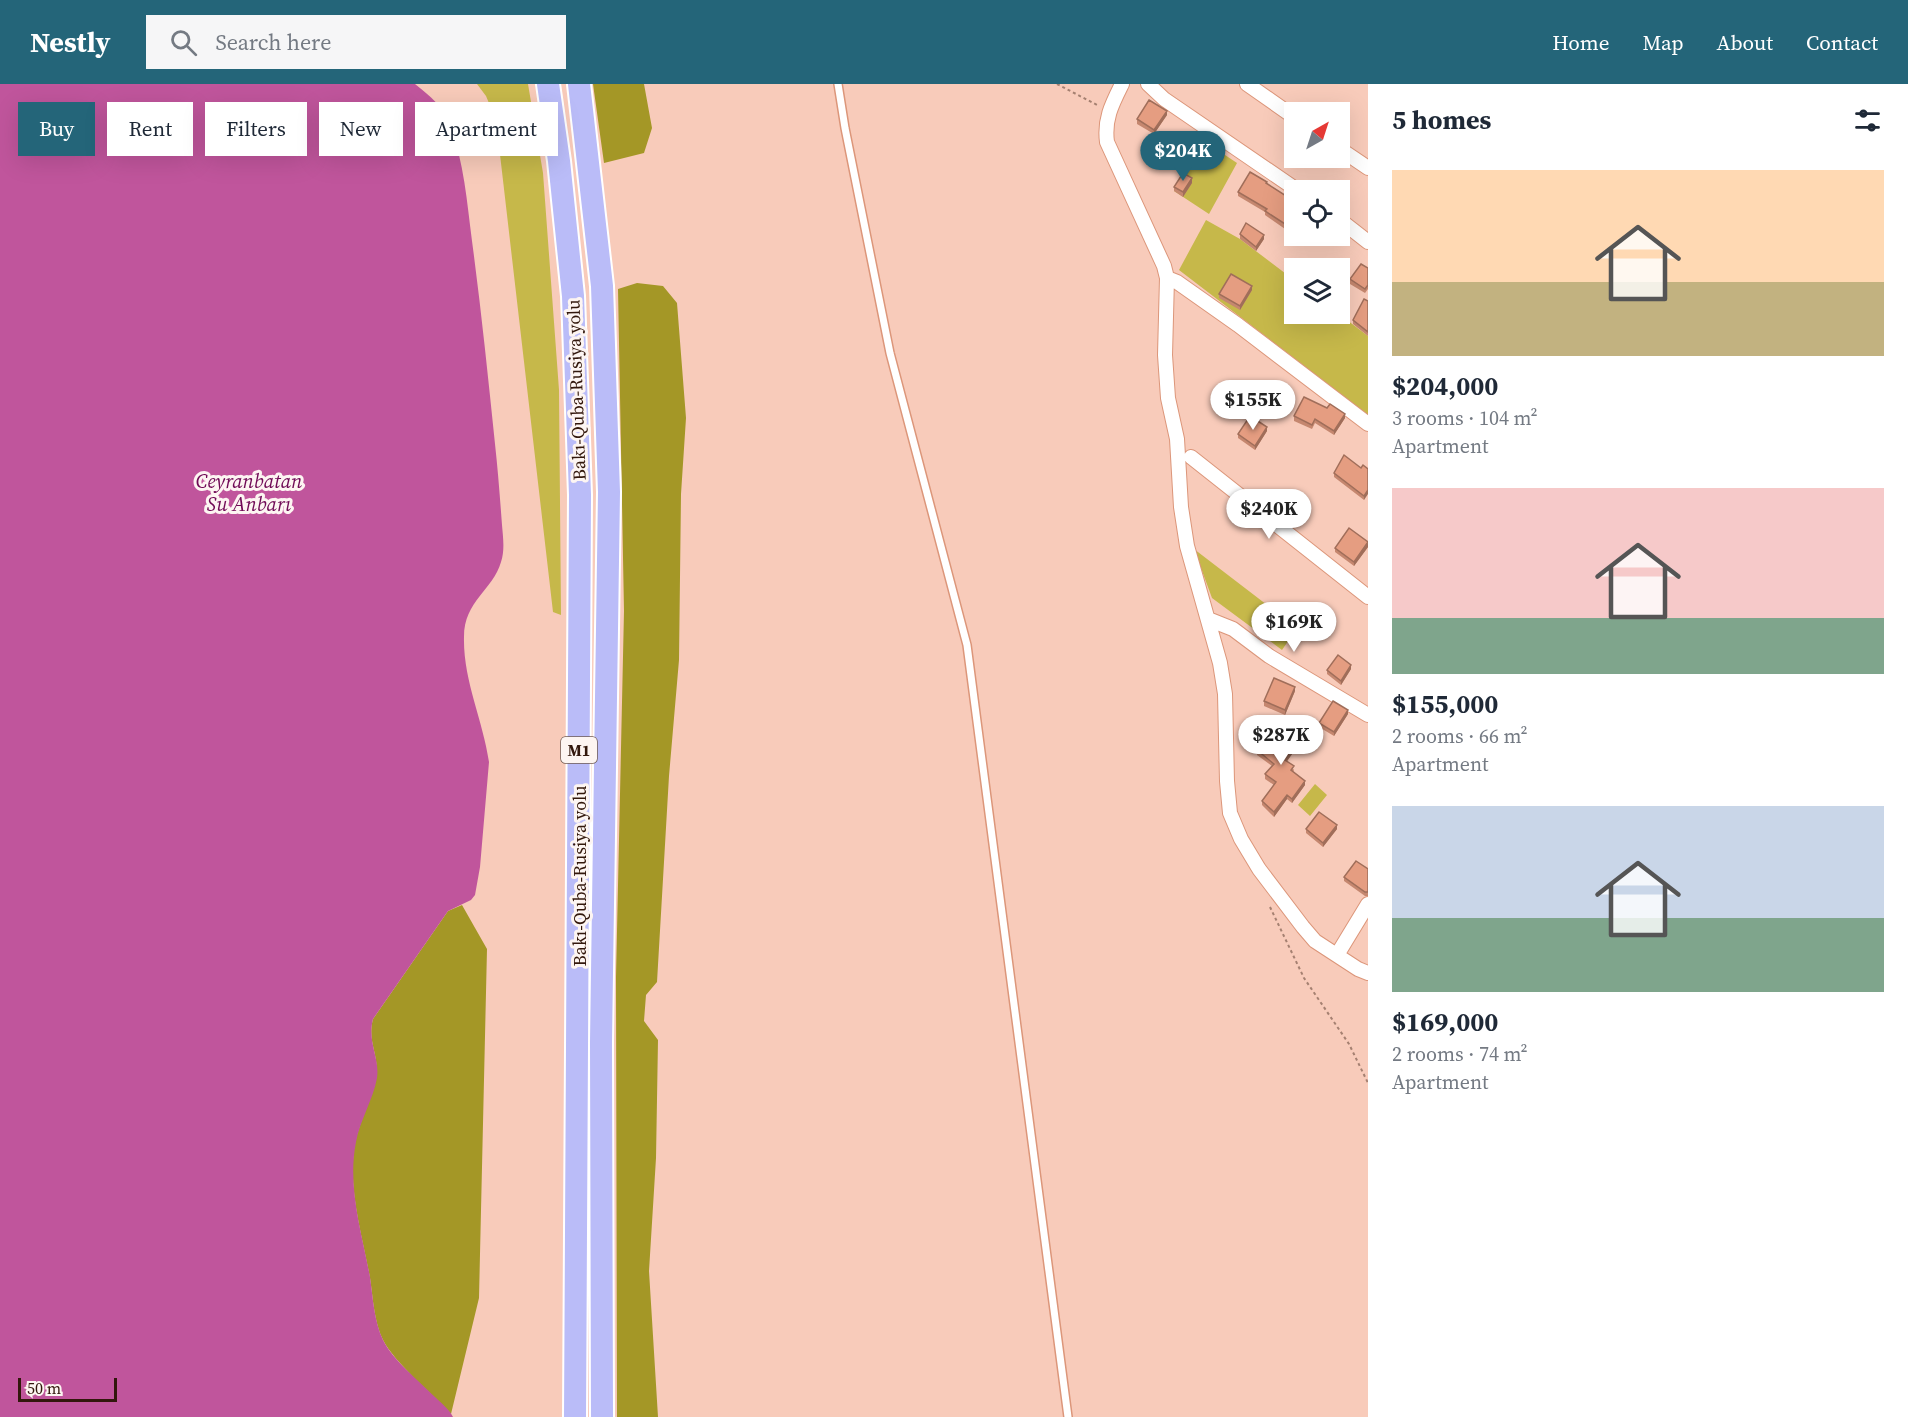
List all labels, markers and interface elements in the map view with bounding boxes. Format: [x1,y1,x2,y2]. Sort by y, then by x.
search box [146,15,566,69]
text: Nestly [30,23,110,61]
icon: search [167,26,200,59]
text: Search here [215,27,331,57]
text: Home [1552,28,1610,57]
text: Map [1643,28,1684,57]
text: About [1717,28,1773,57]
text: Contact [1806,28,1878,57]
chip: Buy [18,102,95,156]
chip: Rent [107,102,193,156]
chip: Filters [205,102,307,156]
chip: New [319,102,403,156]
chip: Apartment [415,102,558,156]
north arrow [1284,102,1350,168]
map controls [1284,102,1350,324]
text: 5 homes [1392,102,1491,138]
icon: filters [1851,104,1884,137]
pin: $204K [1141,131,1225,182]
text: $204K [1154,136,1212,164]
button: locate [1284,180,1350,246]
icon: home [1584,209,1692,317]
button: layers [1284,258,1350,324]
street label: Bakı-Quba-Rusiya yolu [560,299,592,481]
text: $204,000 [1392,368,1498,404]
pin: $155K [1211,380,1295,431]
text: $155K [1224,385,1282,413]
text: 3 rooms · 104 m² [1392,404,1538,432]
text: Apartment [1392,432,1489,460]
water label: Ceyranbatan Su Anbarı [196,467,303,518]
pin: $240K [1227,489,1311,540]
text: $240K [1240,494,1298,522]
icon: home [1584,527,1692,635]
pin: $169K [1252,602,1336,653]
text: $169K [1265,607,1323,635]
text: $155,000 [1392,686,1498,722]
pin: $287K [1239,715,1323,766]
text: $287K [1252,720,1310,748]
text: 2 rooms · 66 m² [1392,722,1528,750]
road number: M1 [561,737,597,763]
text: Apartment [1392,750,1489,778]
street label: Bakı-Quba-Rusiya yolu [567,785,592,967]
icon: home [1584,845,1692,953]
text: $169,000 [1392,1004,1498,1040]
text: 2 rooms · 74 m² [1392,1040,1528,1068]
text: Apartment [1392,1068,1489,1096]
scale bar [18,1375,117,1402]
text: 50 m [27,1377,61,1399]

